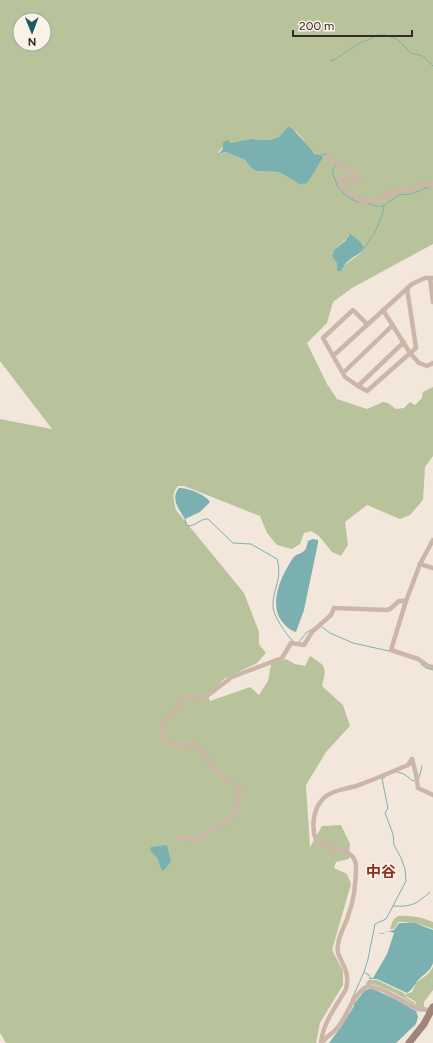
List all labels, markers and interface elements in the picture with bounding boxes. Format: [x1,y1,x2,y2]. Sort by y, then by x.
north arrow [12,12,52,52]
scale bar [293,12,412,38]
text: 200 m [299,19,334,33]
text: N [28,35,37,48]
district label: 中谷 [366,863,396,881]

